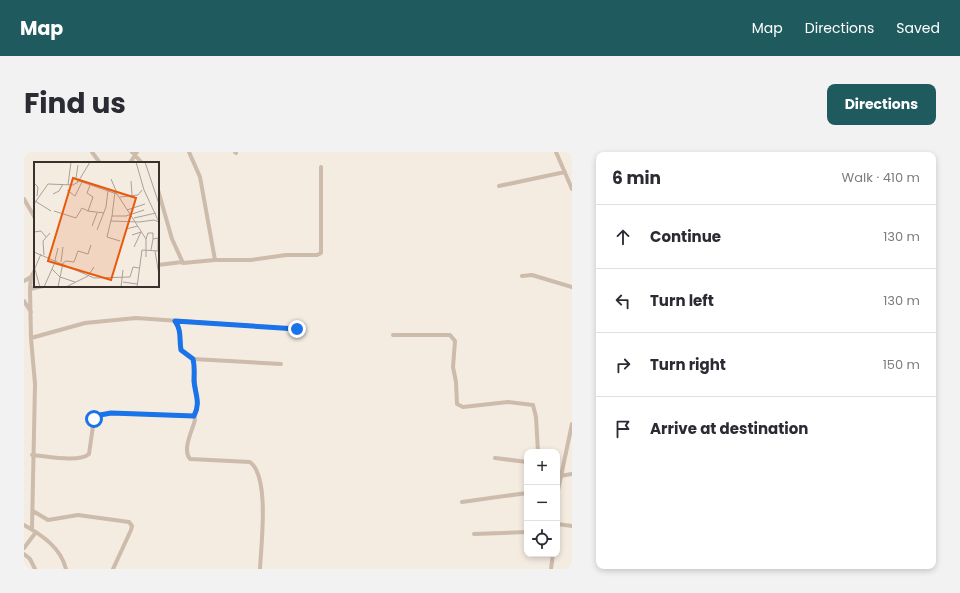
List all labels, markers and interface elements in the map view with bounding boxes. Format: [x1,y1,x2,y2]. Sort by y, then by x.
text: Map [20,15,63,42]
text: Map [752,18,783,38]
text: Directions [805,18,874,38]
text: Saved [896,18,940,38]
text: Find us [24,84,126,123]
button: Directions [827,84,936,125]
inset map [34,162,159,287]
text: 6 min [612,166,661,190]
text: Walk · 410 m [842,168,920,187]
icon: ahead [612,226,634,248]
text: Continue [650,226,721,247]
text: 130 m [883,227,920,246]
icon: left [612,290,634,312]
text: Turn left [650,290,714,311]
text: 130 m [883,291,920,310]
route end [288,320,306,338]
icon: right [612,354,634,376]
text: Turn right [650,354,726,375]
text: 150 m [883,355,920,374]
route start [85,410,103,428]
icon: arrive [612,418,634,440]
text: Arrive at destination [650,418,808,439]
map controls [524,449,560,557]
button: + [524,449,560,485]
button: − [524,485,560,521]
button: locate [524,521,560,557]

